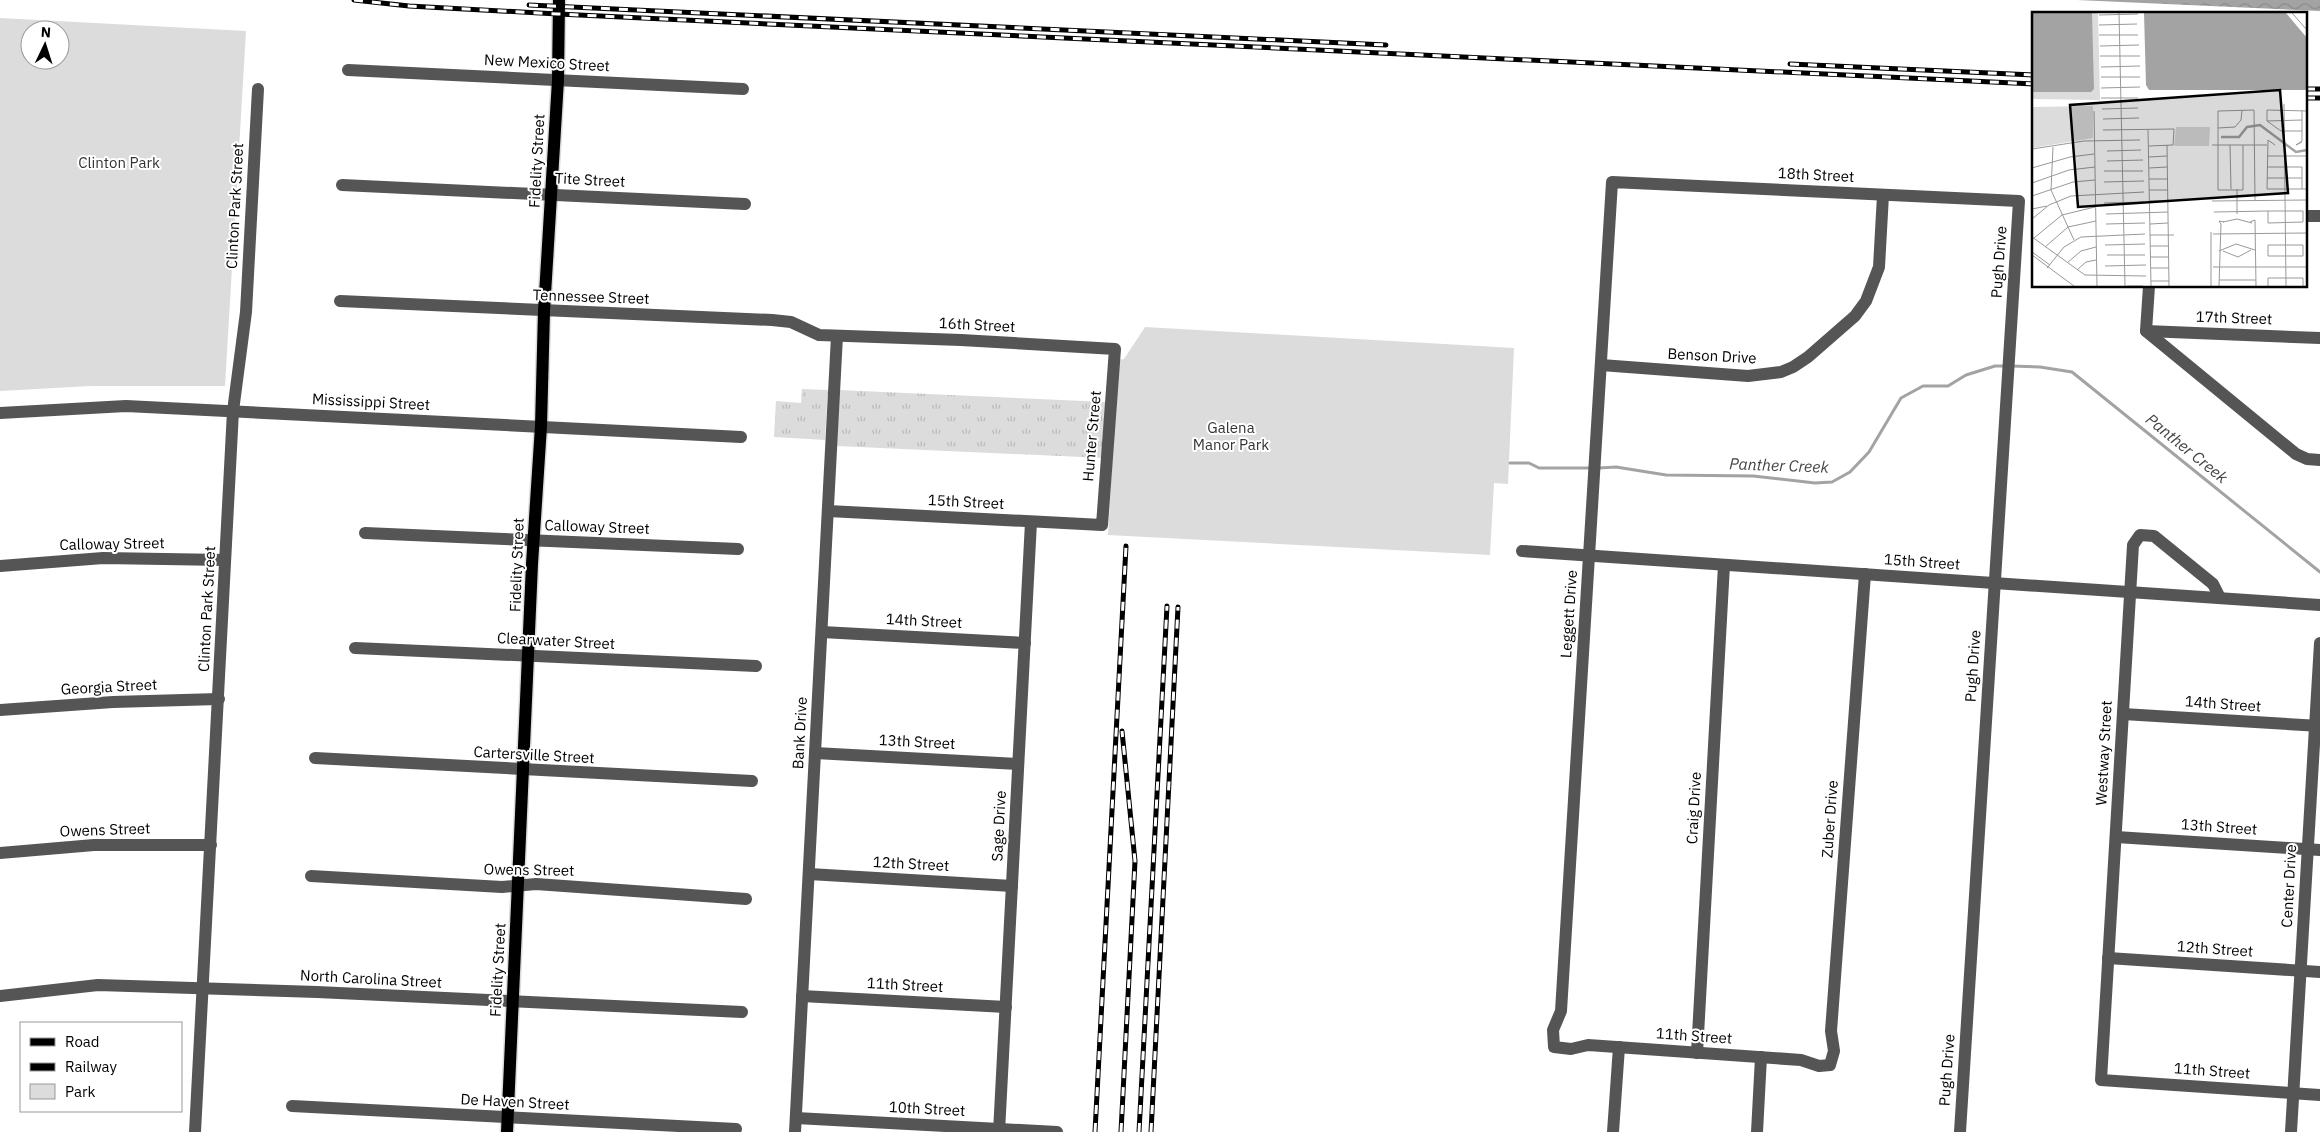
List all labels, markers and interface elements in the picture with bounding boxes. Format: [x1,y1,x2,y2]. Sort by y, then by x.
inset map [2032,12,2308,288]
north arrow [20,20,70,70]
text: N [40,23,52,41]
street label: New Mexico Street [484,50,610,75]
street label: Fidelity Street [525,113,548,209]
street label: Clinton Park Street [222,142,247,270]
park label: Clinton Park [78,153,160,172]
street label: 18th Street [1777,163,1855,186]
street label: Tite Street [554,168,626,191]
street label: Pugh Drive [1986,225,2011,299]
street label: Tennessee Street [532,285,650,308]
street label: 17th Street [2195,307,2273,328]
street label: 16th Street [938,313,1016,336]
street label: Benson Drive [1667,344,1757,367]
street label: Mississippi Street [311,389,431,414]
street label: Hunter Street [1078,390,1105,482]
water label: Panther Creek [2142,409,2232,488]
park label: Galena Manor Park [1193,418,1269,454]
water label: Panther Creek [1729,453,1830,477]
street label: 15th Street [927,490,1005,513]
street label: Calloway Street [544,515,650,538]
street label: Fidelity Street [505,518,528,612]
street label: Calloway Street [59,533,165,554]
street label: Clinton Park Street [194,545,219,673]
street label: 15th Street [1883,549,1961,574]
street label: Leggett Drive [1556,569,1581,659]
street label: 14th Street [885,609,963,632]
street label: Clearwater Street [496,628,616,653]
street label: Pugh Drive [1960,629,1985,703]
street label: Georgia Street [60,674,158,699]
street label: 14th Street [2184,691,2262,716]
street label: Bank Drive [788,696,811,770]
street label: Westway Street [2091,700,2116,806]
street label: 13th Street [878,730,956,753]
street label: Cartersville Street [473,742,595,767]
street label: Craig Drive [1682,771,1705,845]
street label: Zuber Drive [1817,779,1842,859]
street label: Sage Drive [987,790,1010,862]
street label: 13th Street [2180,814,2258,839]
street label: Owens Street [59,818,151,841]
street label: Center Drive [2277,844,2300,928]
street label: 12th Street [872,852,950,875]
street label: Owens Street [483,859,575,880]
street label: Fidelity Street [486,922,509,1018]
street label: 12th Street [2176,936,2254,961]
street label: North Carolina Street [300,965,442,992]
street label: 11th Street [866,973,944,996]
legend [20,1022,182,1112]
street label: 11th Street [1655,1023,1733,1048]
text: Road [65,1032,100,1051]
street label: Pugh Drive [1934,1033,1959,1107]
text: Railway [65,1057,118,1076]
street label: 11th Street [2173,1058,2251,1083]
text: Park [65,1082,95,1101]
street label: De Haven Street [460,1089,570,1114]
street label: 10th Street [888,1097,966,1120]

